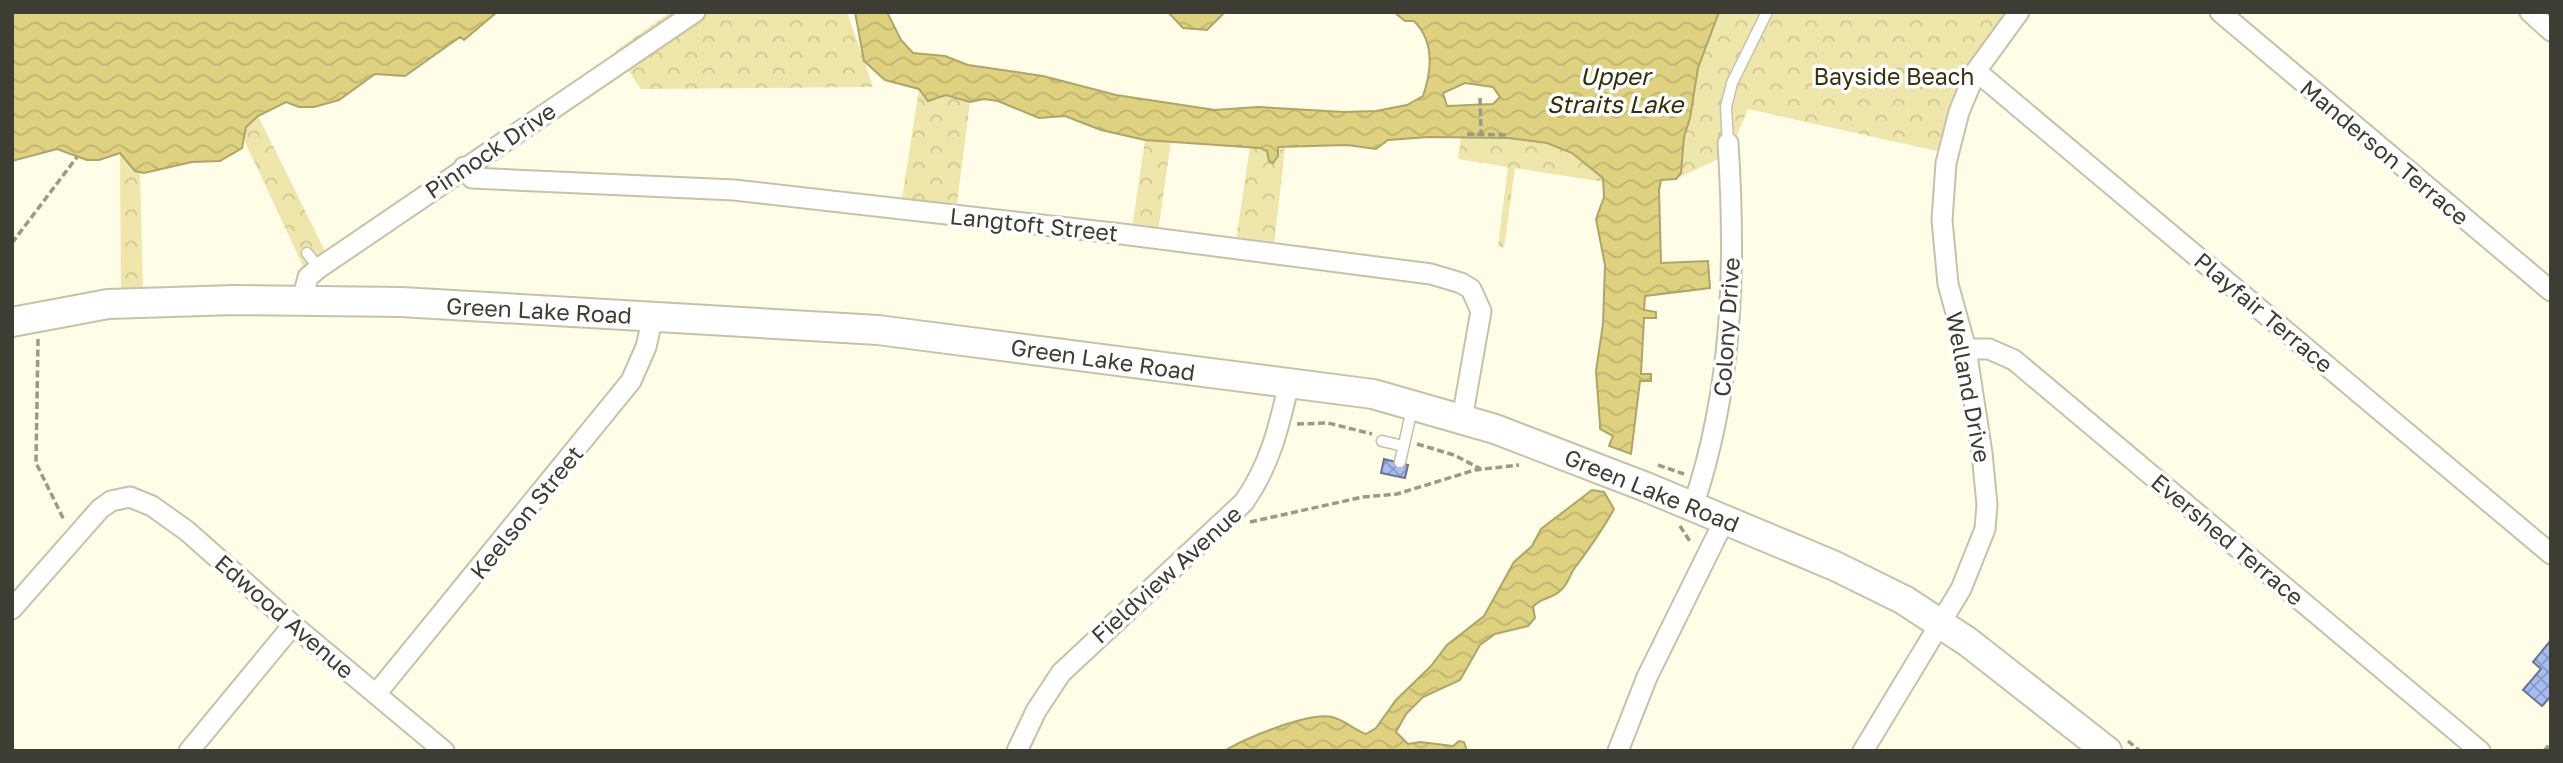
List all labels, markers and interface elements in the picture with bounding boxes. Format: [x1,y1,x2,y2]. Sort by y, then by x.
water label: Upper Straits Lake [1547,61,1685,118]
park label: Bayside Beach [1814,62,1974,90]
street label: Manderson Terrace [2295,73,2475,231]
street label: Pinnock Drive [419,96,561,204]
street label: Langtoft Street [948,201,1120,247]
street label: Playfair Terrace [2189,246,2339,378]
street label: Colony Drive [1707,256,1745,398]
street label: Green Lake Road [445,291,633,329]
street label: Welland Drive [1941,309,1997,465]
street label: Green Lake Road [1009,332,1197,386]
street label: Keelson Street [464,440,588,584]
street label: Green Lake Road [1561,442,1743,538]
street label: Evershed Terrace [2146,467,2310,611]
street label: Fieldview Avenue [1085,499,1247,649]
street label: Edwood Avenue [210,548,360,684]

